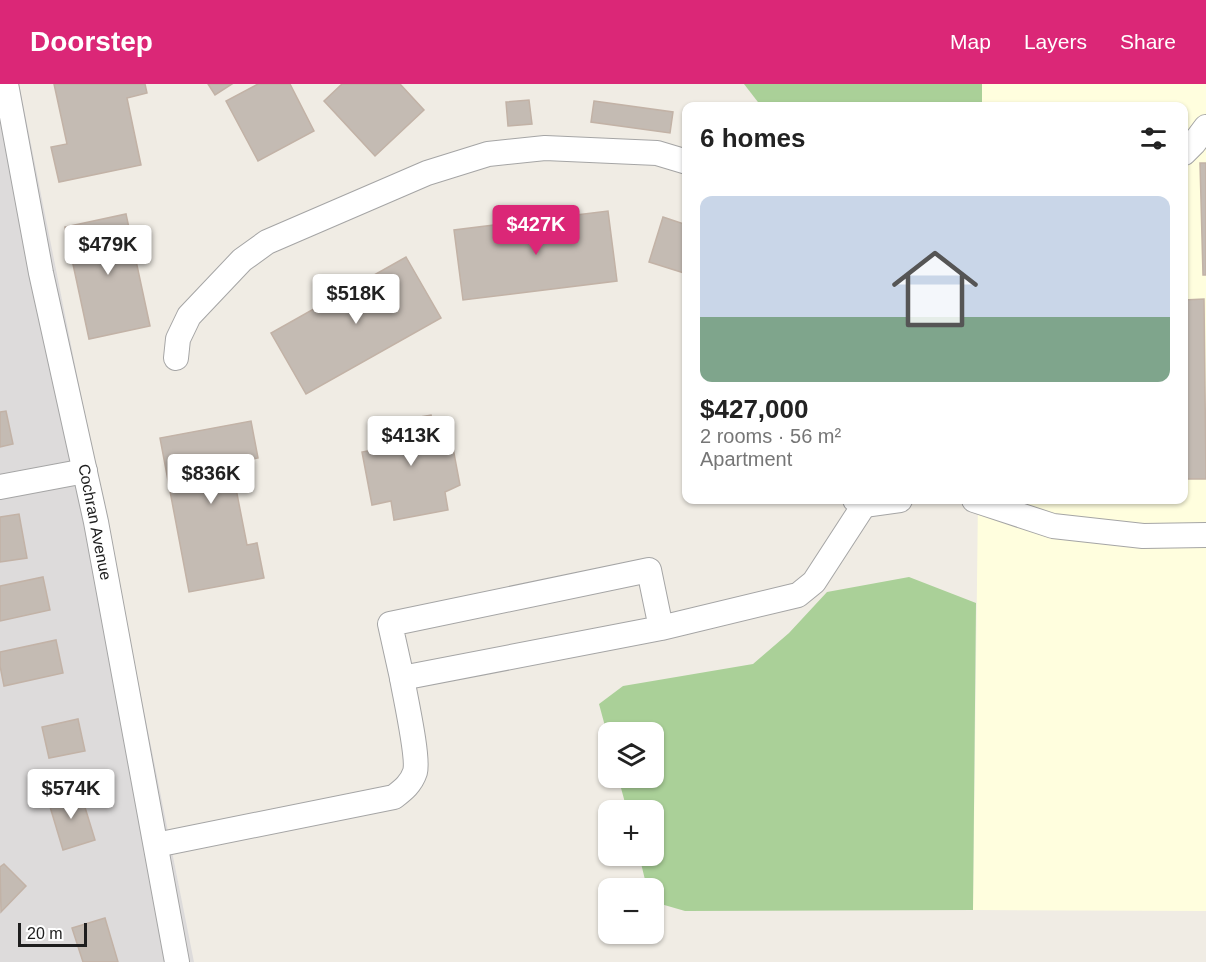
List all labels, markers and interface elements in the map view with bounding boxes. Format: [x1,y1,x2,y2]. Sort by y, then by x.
text: Doorstep [30,26,153,57]
text: Map [950,30,991,53]
text: Layers [1024,30,1087,53]
text: Share [1120,30,1176,53]
icon: filters [1137,122,1170,155]
text: 6 homes [700,123,806,153]
pin: $427K [494,205,578,256]
text: $427K [507,213,565,235]
pin: $479K [66,225,150,276]
text: $479K [79,233,137,255]
icon: home [881,235,989,343]
pin: $518K [314,274,398,325]
text: $518K [327,282,385,304]
text: $427,000 [700,394,808,424]
pin: $413K [369,416,453,467]
text: $413K [382,424,440,446]
text: 2 rooms · 56 m² [700,425,841,447]
text: Apartment [700,448,792,470]
pin: $836K [169,454,253,505]
street label: Cochran Avenue [75,462,115,582]
text: $836K [182,462,240,484]
map controls [598,722,664,944]
button: layers [598,722,664,788]
pin: $574K [29,769,113,820]
text: $574K [42,777,100,799]
button: + [598,800,664,866]
button: − [598,878,664,944]
scale bar [18,920,87,948]
text: 20 m [27,925,63,942]

